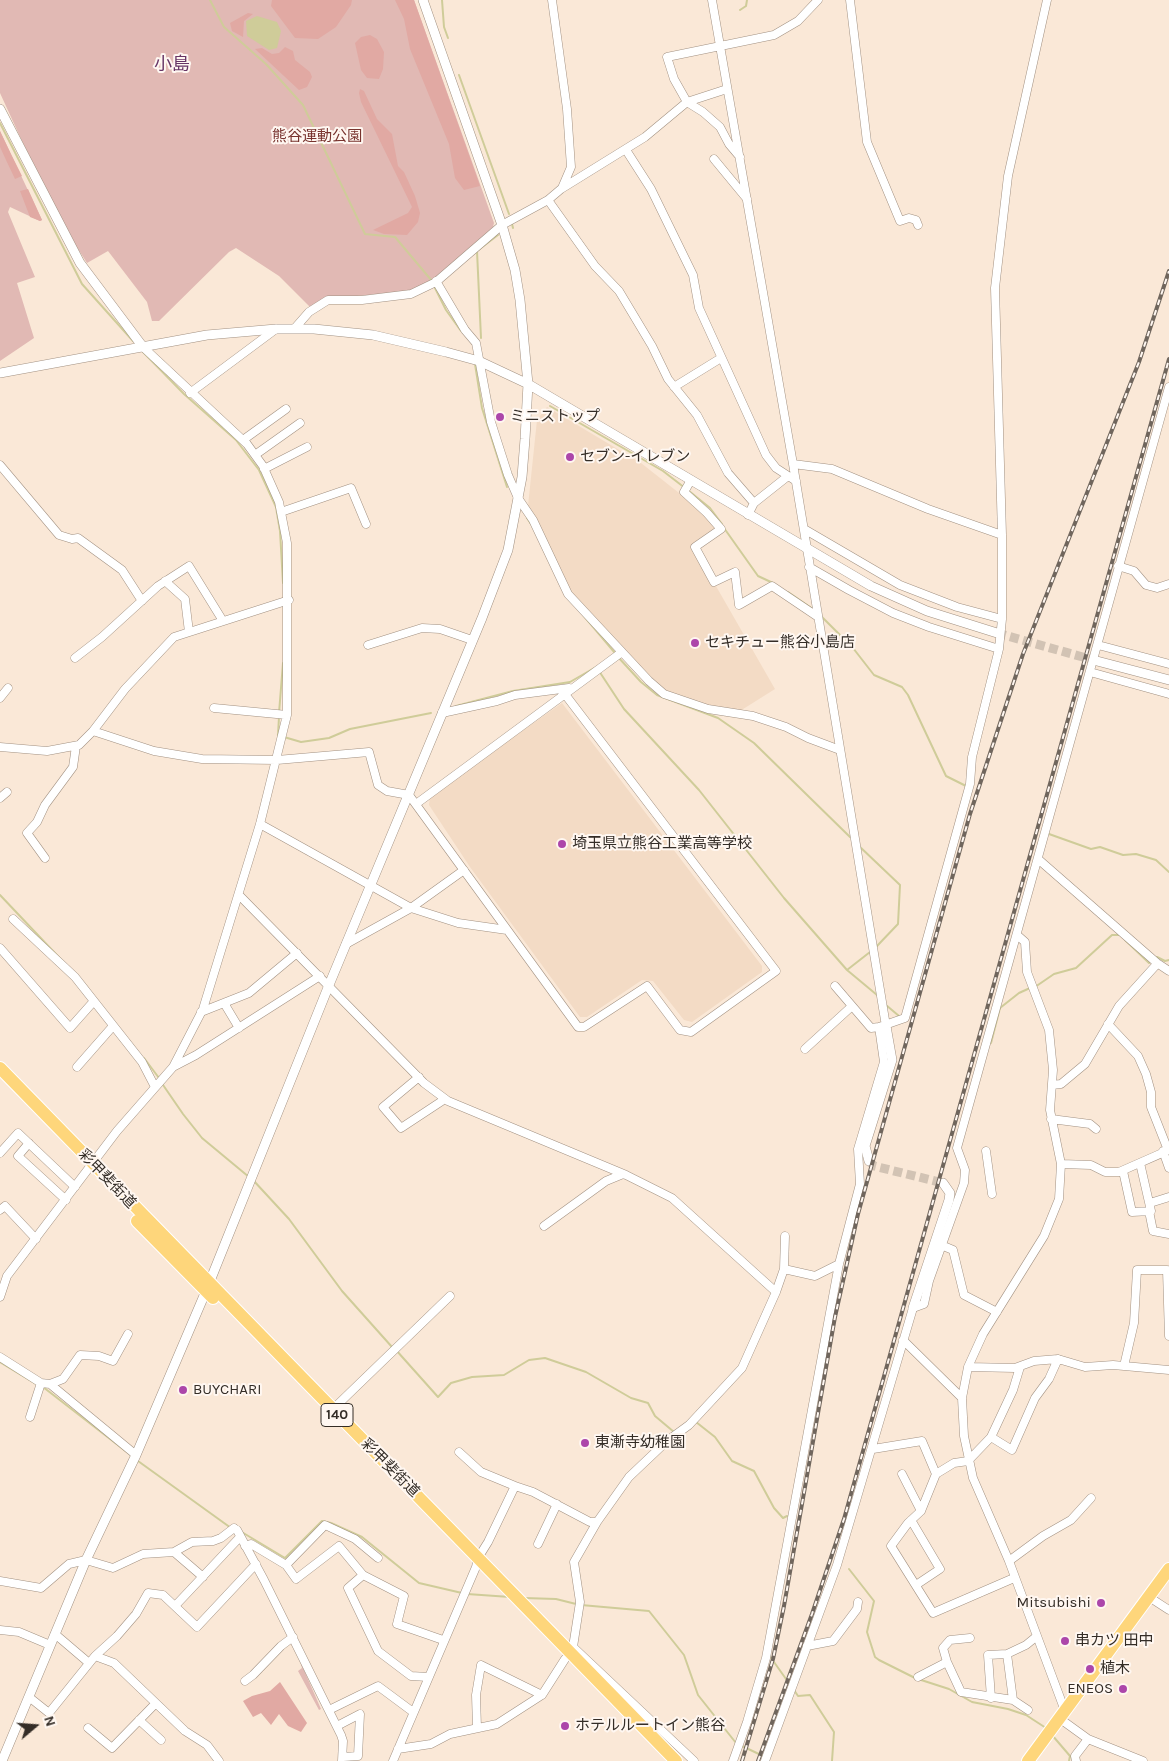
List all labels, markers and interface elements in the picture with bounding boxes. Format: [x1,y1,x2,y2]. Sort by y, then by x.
district label: 小島 [154,54,190,76]
park label: 熊谷運動公園 [272,128,362,146]
place label: ミニストップ [510,408,600,426]
marker: ミニストップ [494,411,506,423]
place label: セブン-イレブン [580,448,690,466]
marker: セブン-イレブン [564,451,576,463]
place label: セキチュー熊谷小島店 [705,634,855,652]
marker: セキチュー熊谷小島店 [689,637,701,649]
place label: 埼玉県立熊谷工業高等学校 [572,835,752,853]
marker: 埼玉県立熊谷工業高等学校 [556,838,568,850]
street label: 彩甲斐街道 [74,1146,140,1212]
place label: BUYCHARI [193,1381,261,1399]
marker: BUYCHARI [177,1384,189,1396]
road number: 140 [321,1404,353,1426]
place label: 東漸寺幼稚園 [595,1434,685,1452]
street label: 彩甲斐街道 [357,1435,423,1501]
marker: 東漸寺幼稚園 [579,1437,591,1449]
place label: Mitsubishi [1016,1594,1091,1612]
marker: Mitsubishi [1095,1597,1107,1609]
place label: 串カツ 田中 [1075,1632,1154,1650]
marker: 串カツ 田中 [1059,1635,1071,1647]
place label: 植木 [1100,1660,1130,1678]
marker: 植木 [1084,1663,1096,1675]
place label: ENEOS [1067,1680,1113,1698]
marker: ENEOS [1117,1683,1129,1695]
north arrow [10,1701,60,1751]
text: N [40,1714,59,1729]
place label: ホテルルートイン熊谷 [575,1717,725,1735]
marker: ホテルルートイン熊谷 [559,1720,571,1732]

